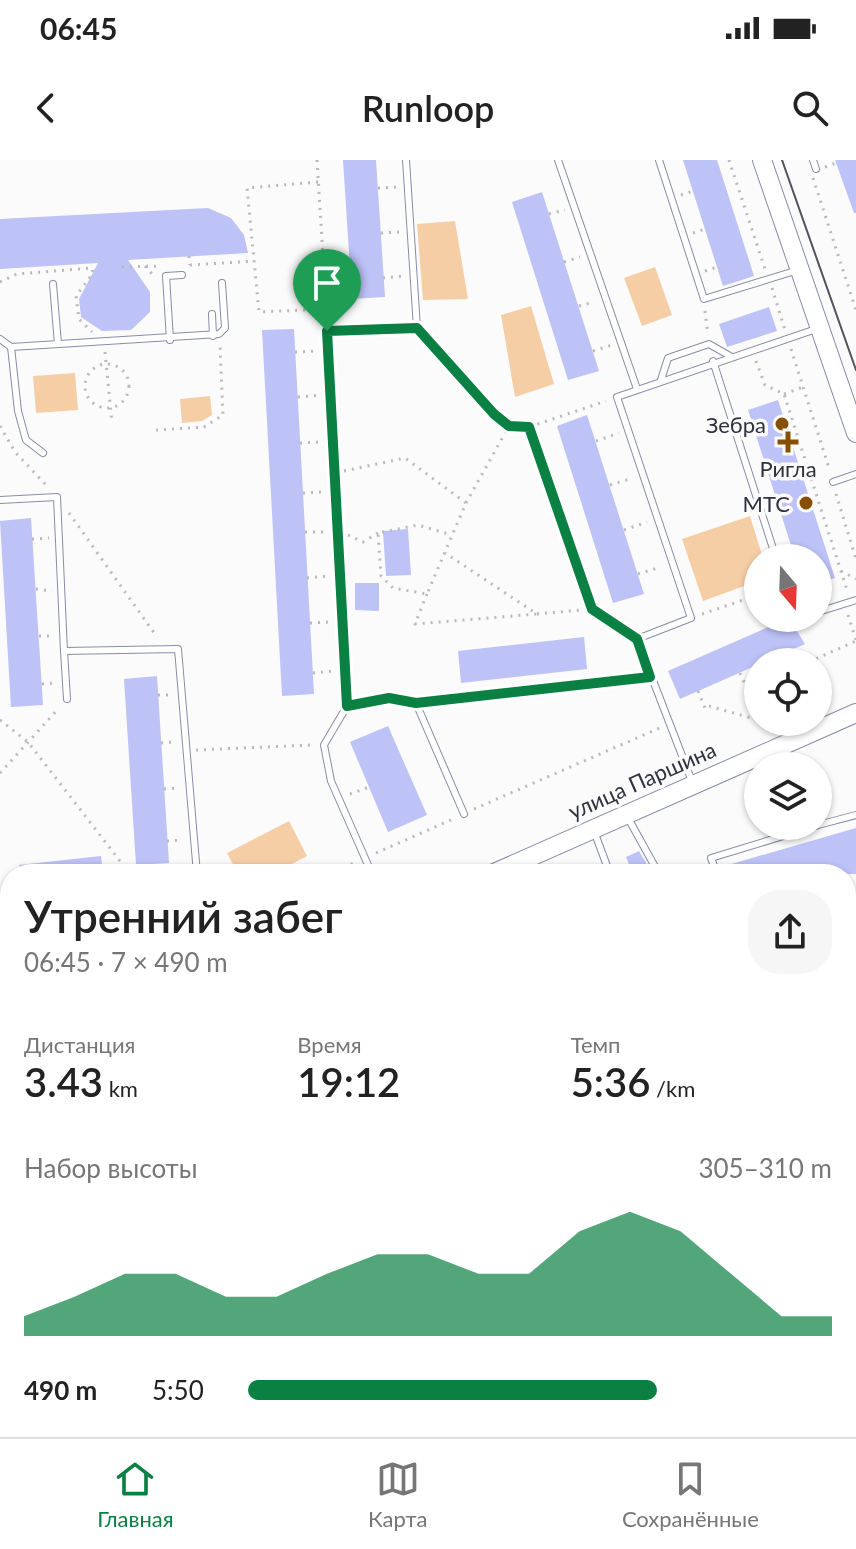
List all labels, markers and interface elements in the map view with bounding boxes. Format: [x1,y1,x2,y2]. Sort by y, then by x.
text: 06:45 [40,10,117,46]
icon: back [24,86,68,130]
text: Runloop [362,86,494,130]
icon: search [788,86,832,130]
pin [293,249,361,331]
icon: arrive [305,261,349,305]
place label: Зебра [706,411,766,438]
marker: Зебра [773,415,791,433]
marker: Ригла [779,433,797,451]
place label: Ригла [759,455,817,482]
place label: МТС [743,490,790,517]
marker: МТС [797,494,815,512]
north arrow [744,544,832,632]
map controls [744,544,832,840]
button: locate [744,648,832,736]
street label: улица Паршина [564,735,720,825]
button: layers [744,752,832,840]
text: Утренний забег [24,890,343,942]
button: share [748,890,832,974]
text: 06:45 · 7 × 490 m [24,946,228,978]
text: Дистанция [24,1031,135,1058]
text: Время [297,1031,362,1058]
text: Темп [571,1031,621,1058]
text: 3.43 [24,1058,103,1106]
text: 19:12 [297,1058,400,1106]
text: 5:36 [571,1058,650,1106]
text: km [103,1075,138,1102]
text: /km [650,1075,695,1102]
text: Набор высоты [24,1152,198,1184]
text: 305–310 m [698,1152,832,1184]
text: 490 m [24,1374,97,1406]
text: 5:50 [152,1374,204,1406]
tab: Главная [97,1457,174,1532]
tab: Карта [368,1457,428,1532]
tab: Сохранённые [622,1457,759,1532]

